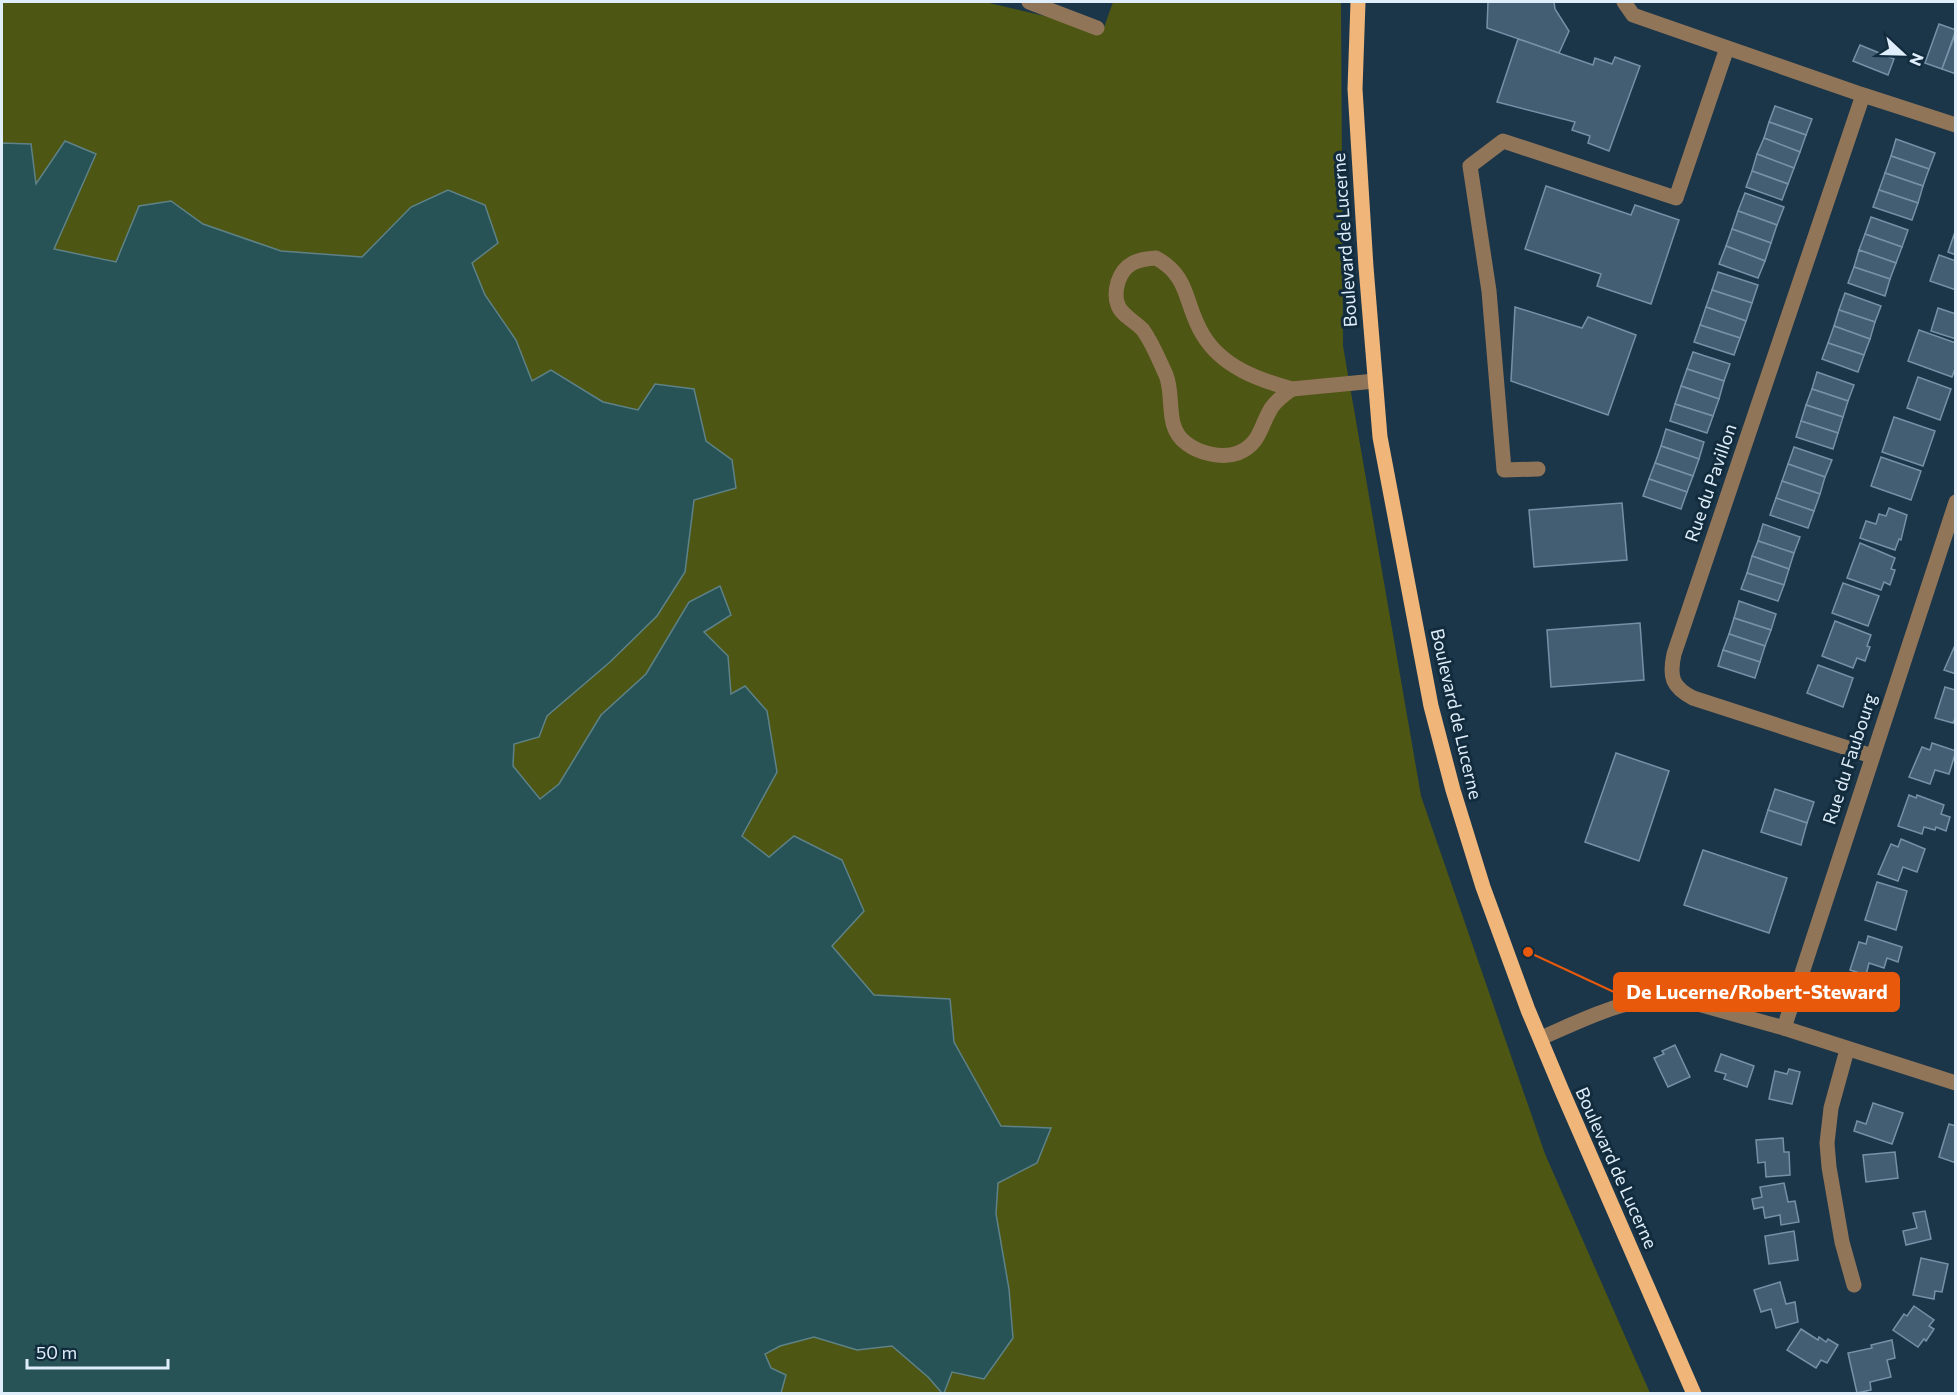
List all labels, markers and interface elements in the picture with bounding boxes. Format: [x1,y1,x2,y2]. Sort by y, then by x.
north arrow [1873,24,1933,84]
text: N [1906,51,1928,69]
street label: Boulevard de Lucerne [1327,152,1361,328]
street label: Rue du Pavillon [1680,421,1741,545]
street label: Boulevard de Lucerne [1427,626,1487,801]
street label: Rue du Faubourg [1817,690,1881,827]
callout: De Lucerne/Robert-Steward [1614,973,1899,1011]
text: De Lucerne/Robert-Steward [1626,979,1888,1003]
street label: Boulevard de Lucerne [1571,1083,1662,1252]
scale bar [27,1332,168,1370]
text: 50 m [36,1341,77,1363]

